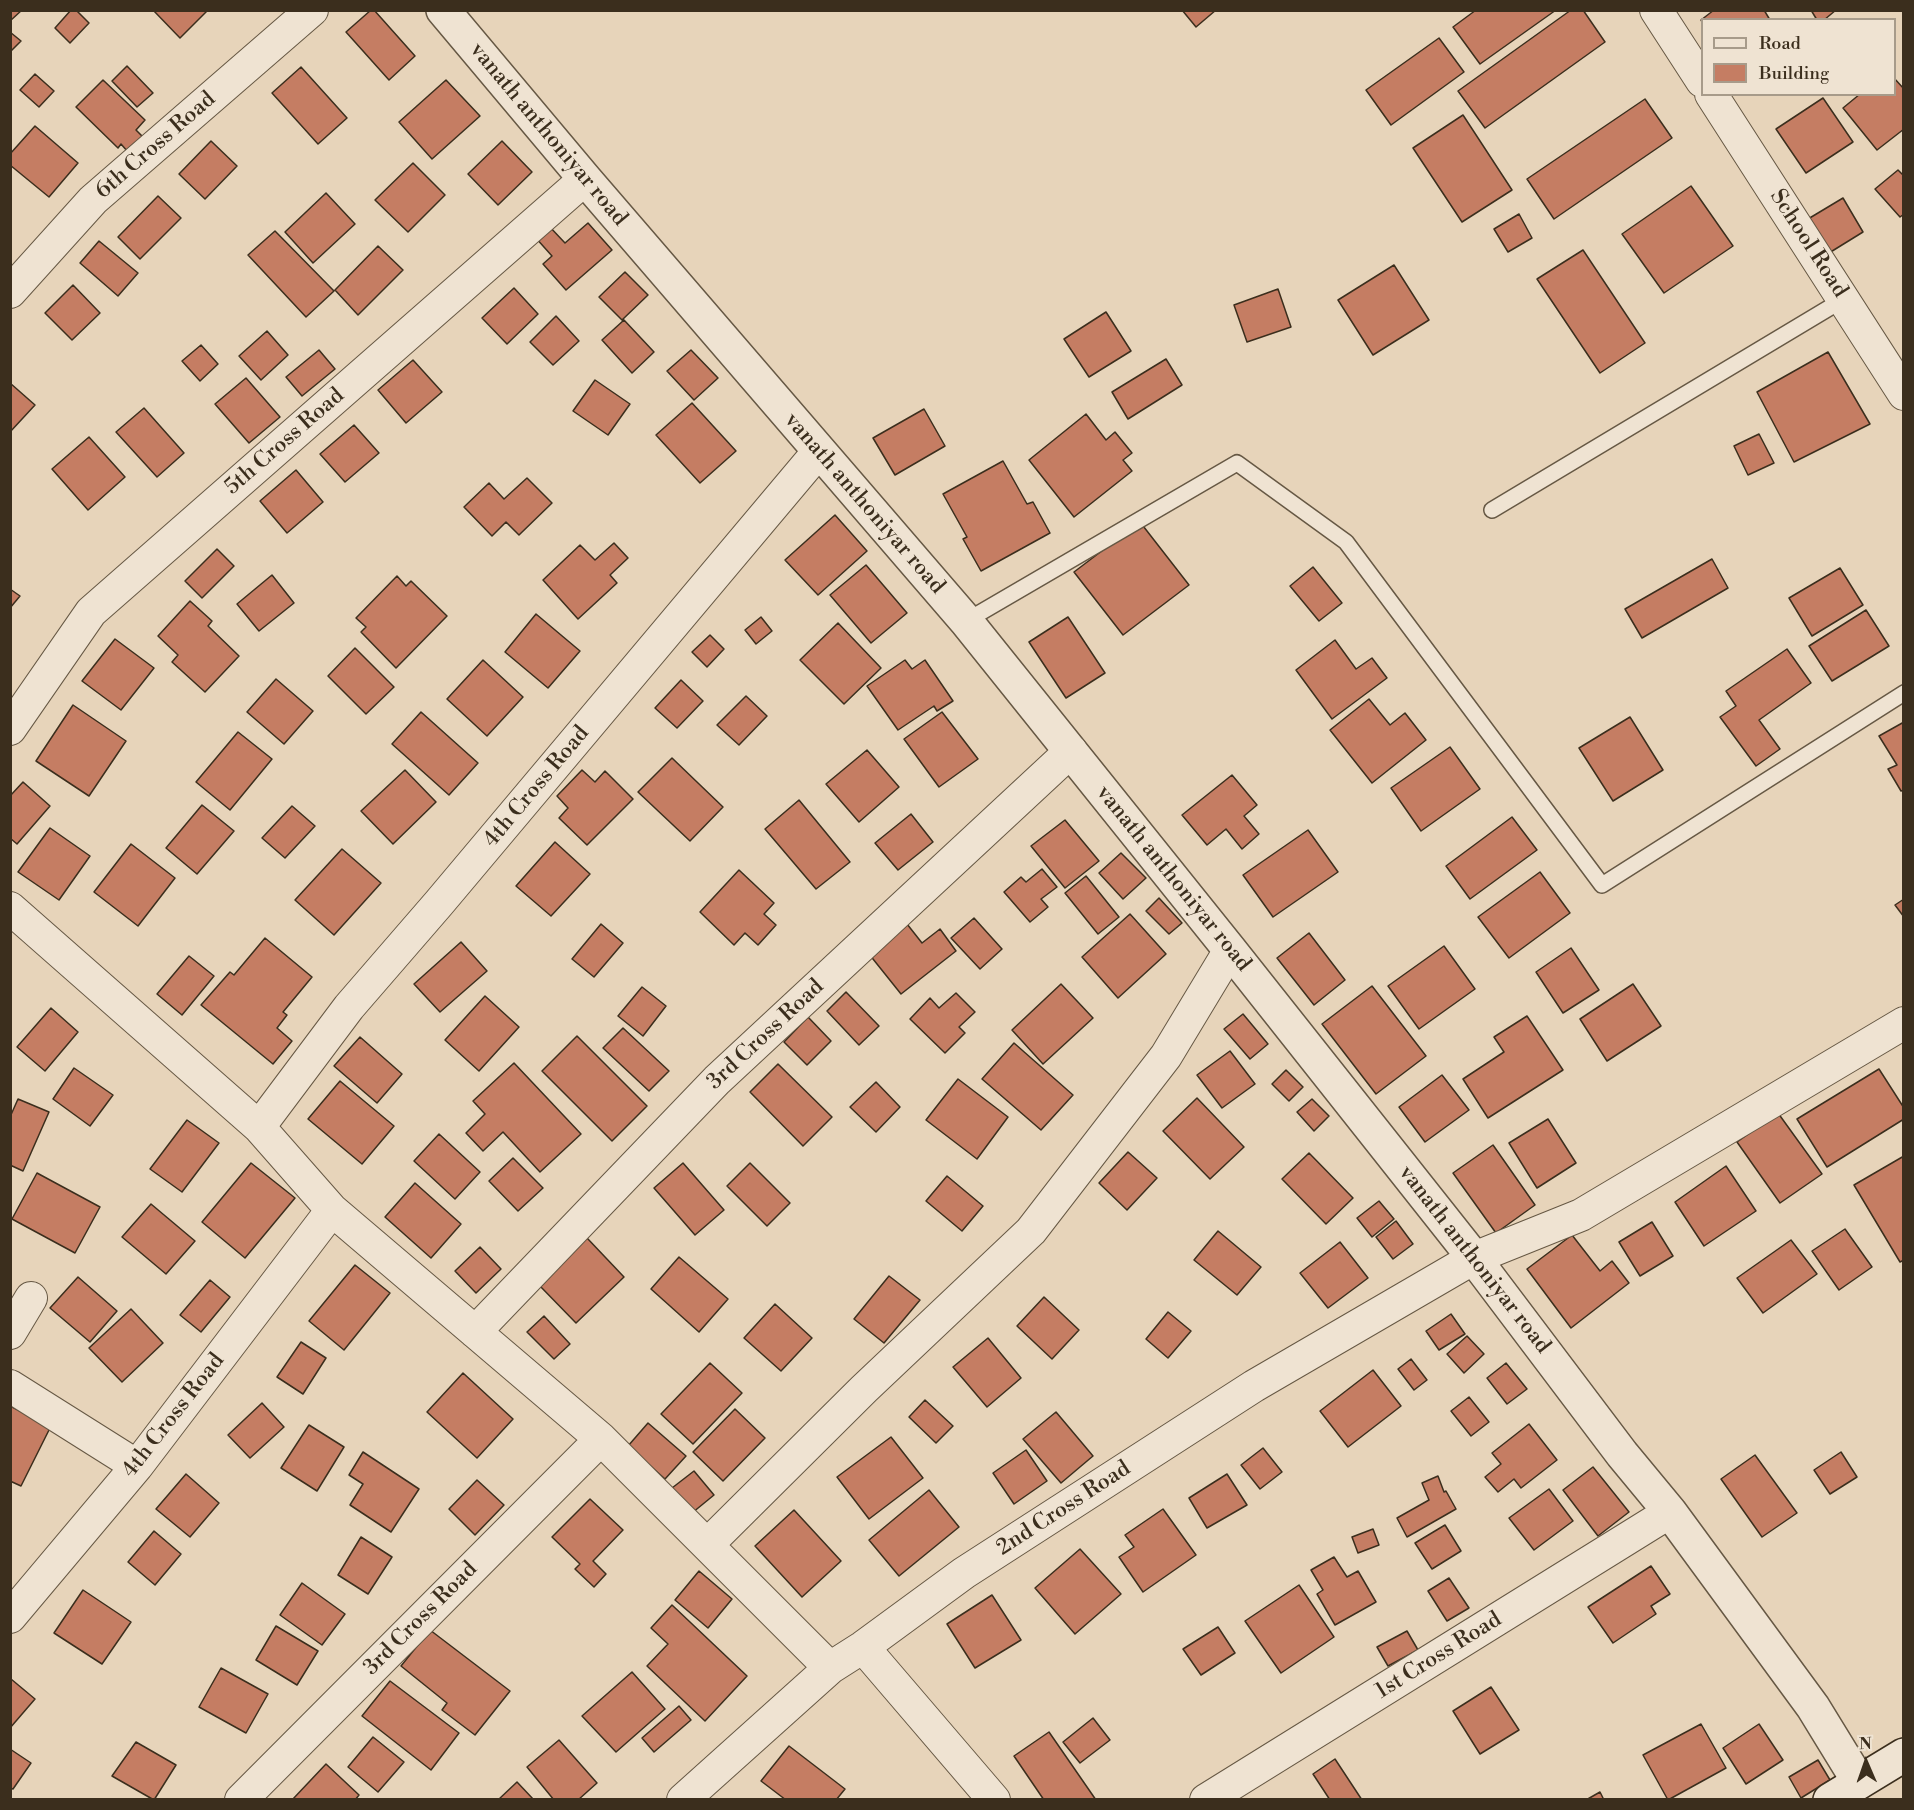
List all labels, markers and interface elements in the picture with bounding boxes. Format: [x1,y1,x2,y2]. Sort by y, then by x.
legend [1701,18,1896,96]
text: Road [1759,32,1801,55]
street label: vanath anthoniyar road [464,38,632,232]
text: Building [1759,62,1829,85]
street label: 6th Cross Road [91,87,221,205]
street label: School Road [1763,185,1853,303]
street label: 5th Cross Road [220,383,350,501]
street label: vanath anthoniyar road [778,408,950,600]
street label: 4th Cross Road [479,721,595,853]
street label: vanath anthoniyar road [1090,781,1256,977]
street label: 3rd Cross Road [702,974,830,1096]
street label: vanath anthoniyar road [1392,1161,1556,1359]
street label: 4th Cross Road [117,1349,231,1483]
street label: 2nd Cross Road [992,1456,1136,1562]
street label: 3rd Cross Road [359,1557,483,1681]
street label: 1st Cross Road [1371,1607,1507,1705]
north arrow [1836,1732,1896,1792]
text: N [1859,1734,1872,1754]

